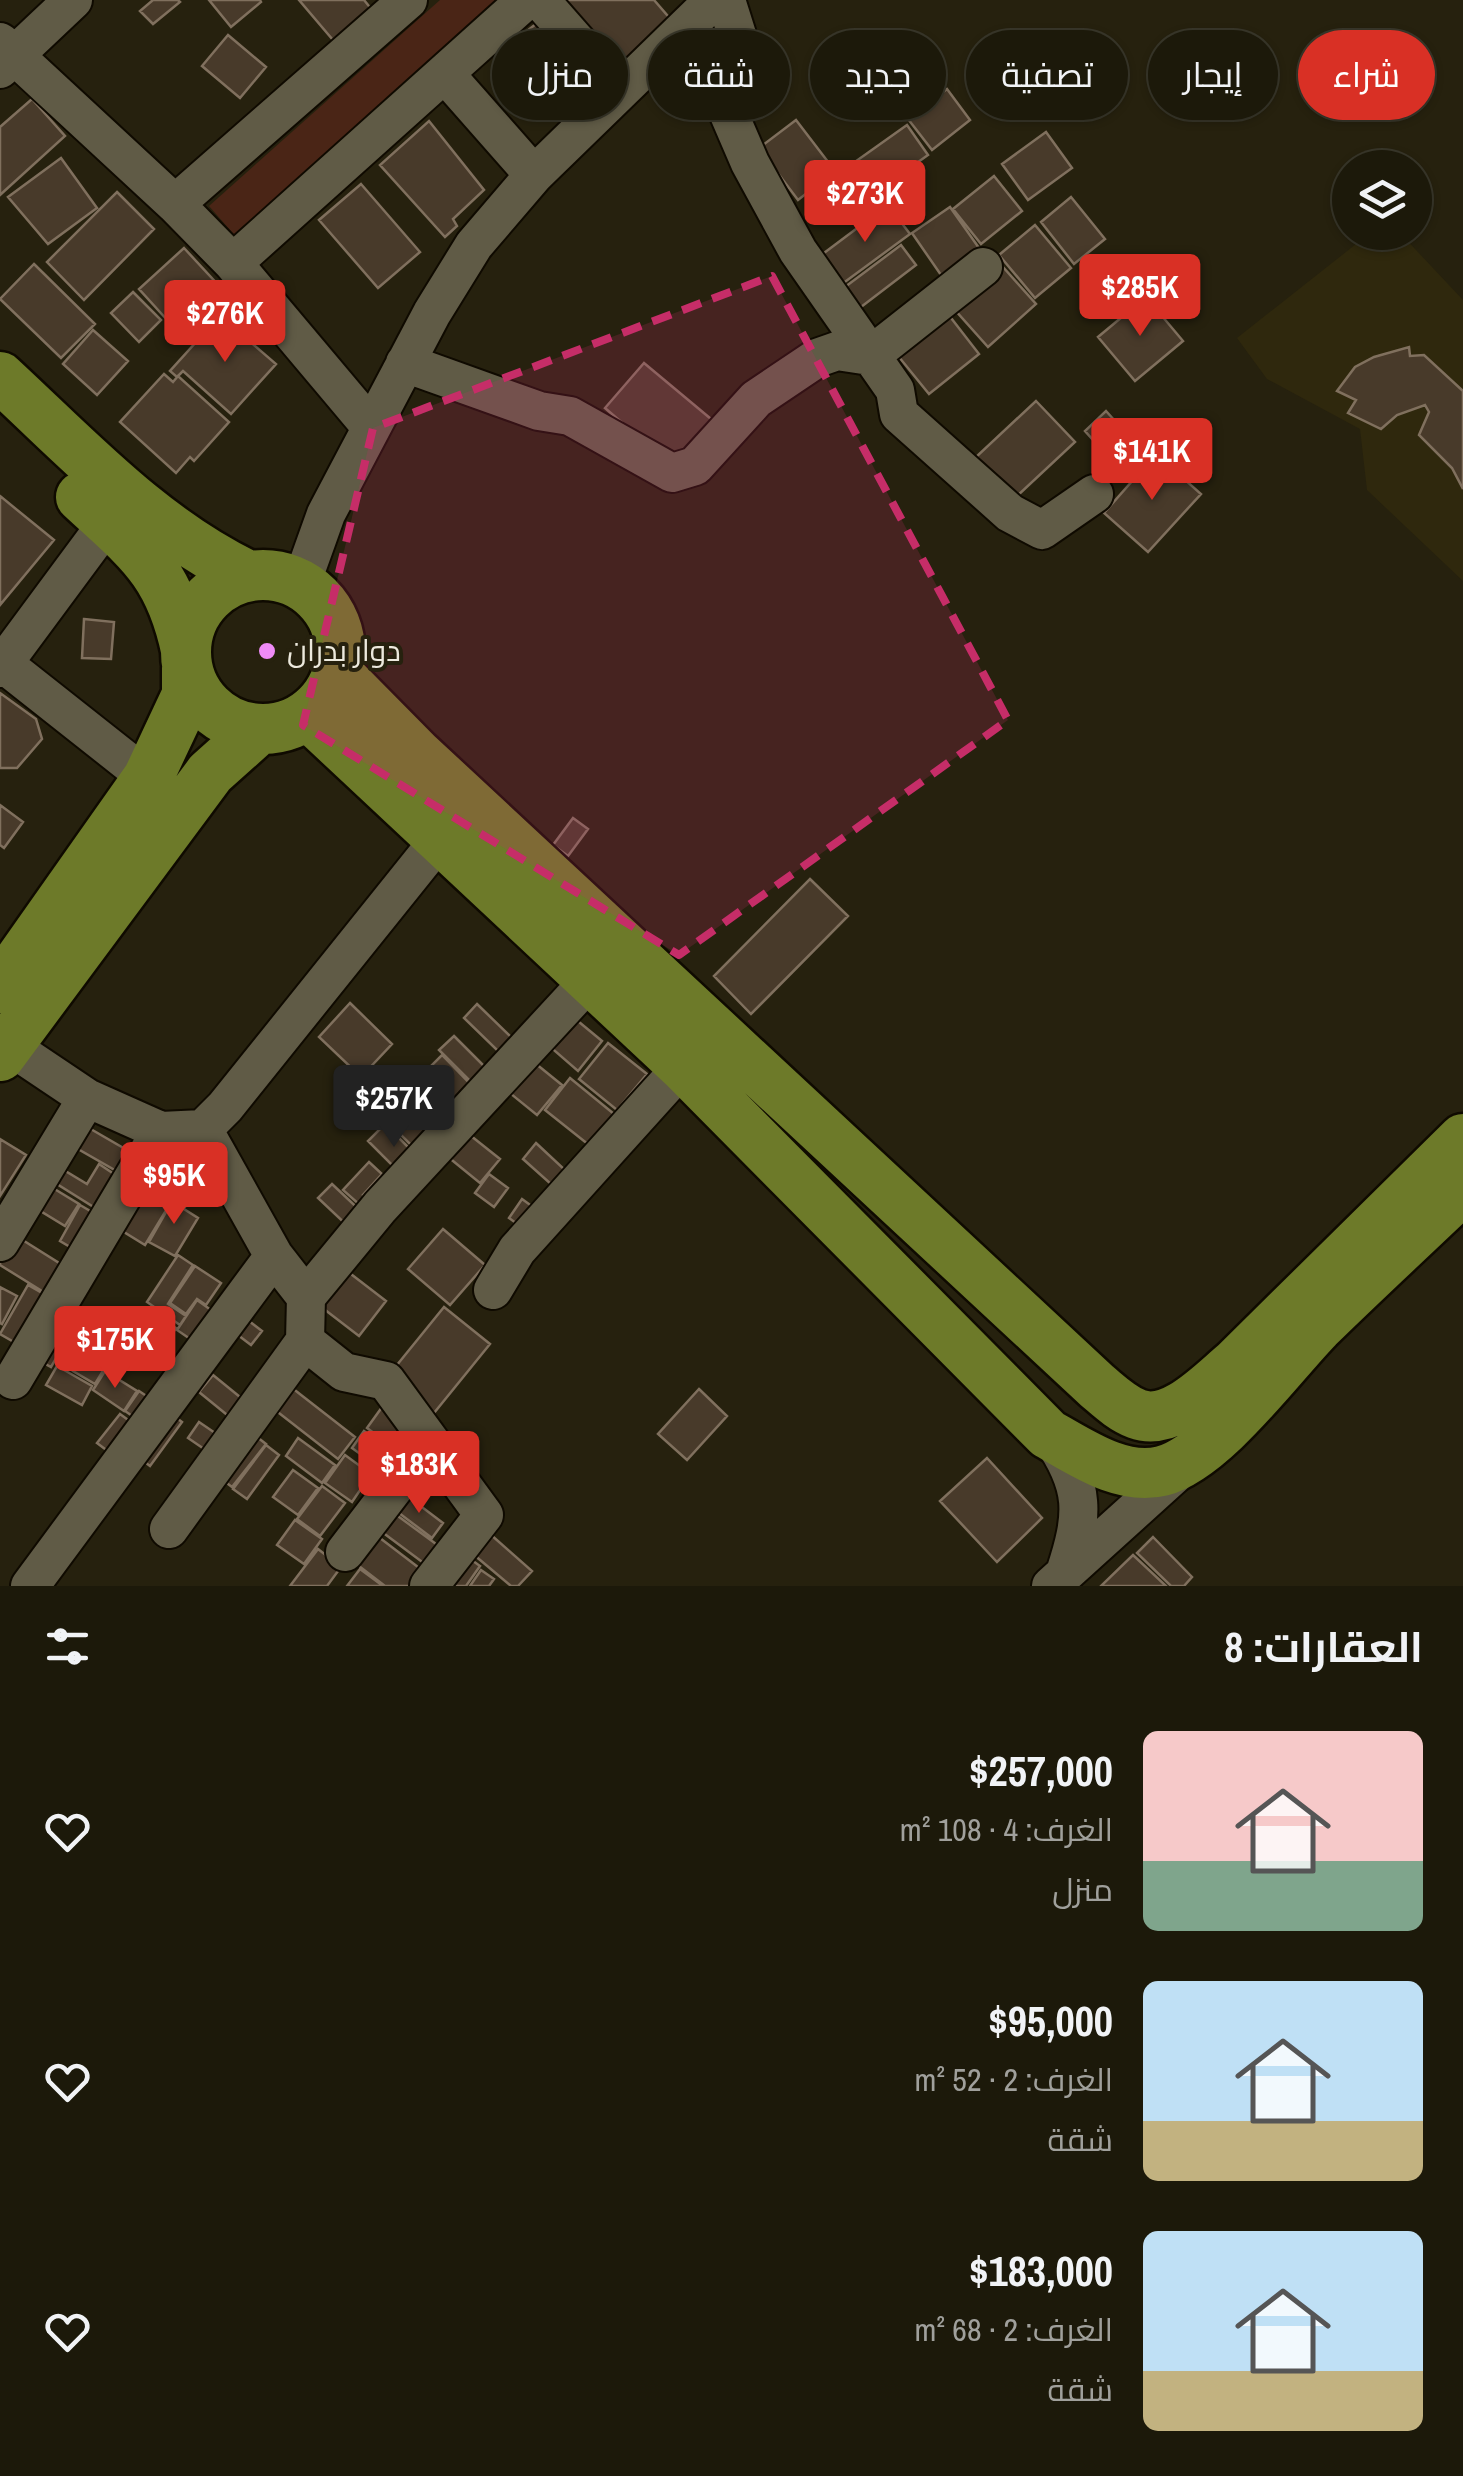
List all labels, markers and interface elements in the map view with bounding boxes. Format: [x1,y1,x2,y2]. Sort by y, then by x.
chip: منزل [492,30,628,120]
chip: شقة [648,30,790,120]
chip: جديد [810,30,946,120]
chip: تصفية [966,30,1128,120]
chip: إيجار [1148,30,1278,120]
chip: شراء [1298,30,1435,120]
map controls [1332,150,1432,250]
button: layers [1332,150,1432,250]
pin: $273K [795,160,935,245]
text: $273K [826,171,904,214]
pin: $285K [1070,254,1210,339]
text: $285K [1101,265,1179,308]
pin: $276K [155,280,295,365]
text: $276K [186,291,264,334]
pin: $141K [1082,418,1222,503]
text: $141K [1113,429,1191,472]
place label: دوار بدران [287,630,401,670]
marker: دوار بدران [256,640,278,662]
pin: $257K [324,1065,464,1150]
text: $257K [355,1076,433,1119]
pin: $95K [115,1142,233,1227]
text: $95K [143,1153,205,1196]
pin: $175K [45,1306,185,1391]
text: $175K [76,1317,154,1360]
pin: $183K [349,1431,489,1516]
text: $183K [380,1442,458,1485]
icon: filters [40,1619,95,1674]
text: العقارات: 8 [1224,1619,1423,1675]
text: $257,000 [969,1743,1113,1799]
icon: home [1223,1771,1343,1891]
icon: heart [40,1804,95,1859]
text: الغرف: 4 · 108 m² [900,1808,1113,1851]
text: منزل [1052,1868,1113,1911]
text: $95,000 [989,1993,1113,2049]
icon: home [1223,2021,1343,2141]
icon: heart [40,2054,95,2109]
text: الغرف: 2 · 52 m² [914,2058,1113,2101]
text: شقة [1048,2118,1113,2161]
text: $183,000 [969,2243,1113,2299]
icon: home [1223,2271,1343,2391]
icon: heart [40,2304,95,2359]
text: الغرف: 2 · 68 m² [914,2308,1113,2351]
text: شقة [1048,2368,1113,2411]

